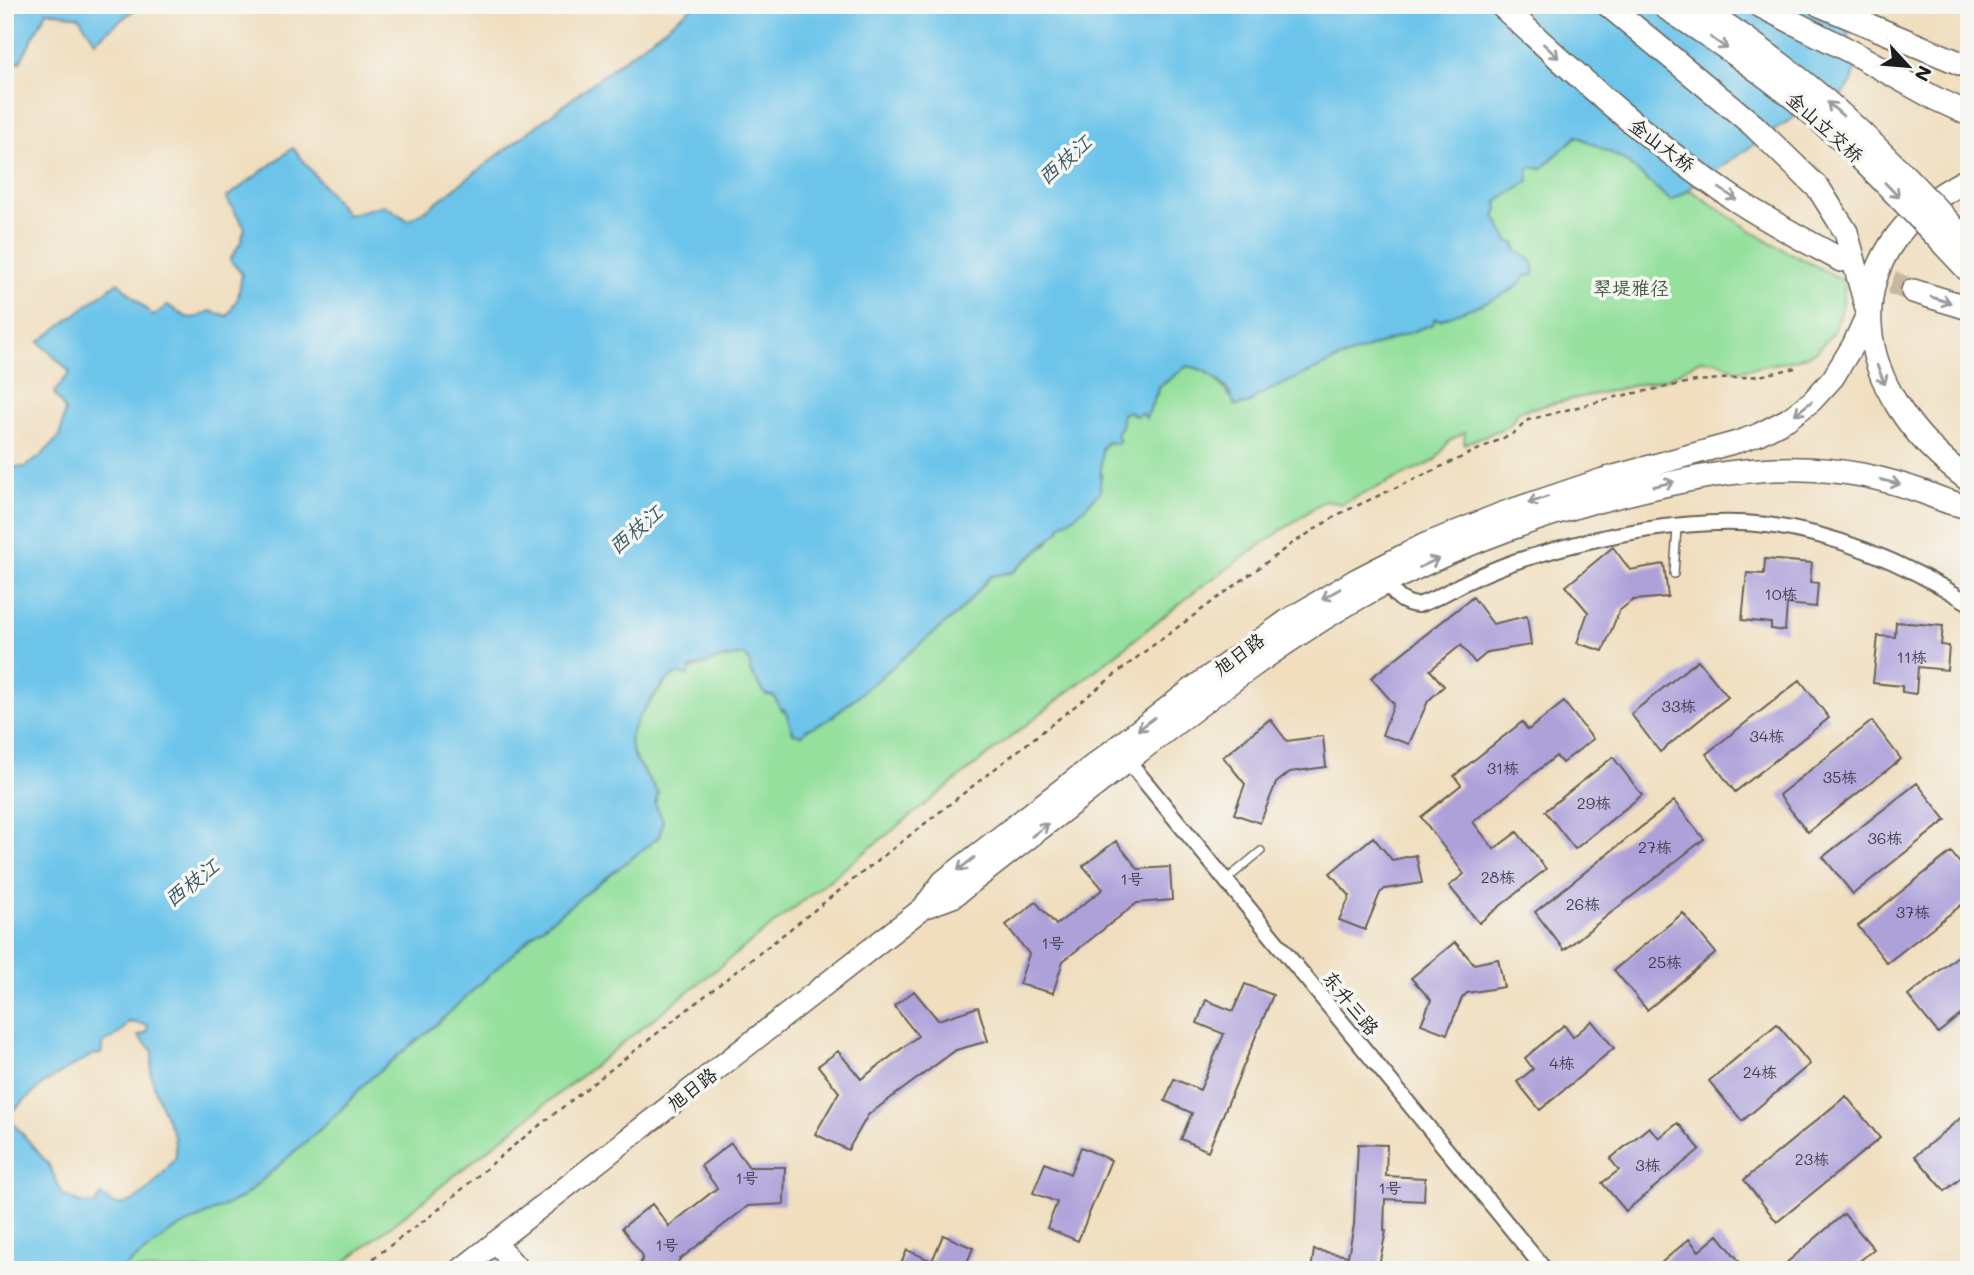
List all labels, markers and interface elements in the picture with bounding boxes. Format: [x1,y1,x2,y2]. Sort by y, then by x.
north arrow [1872,32,1942,102]
one-way arrow [1709,36,1728,50]
one-way arrow [1542,43,1559,60]
text: N [1909,62,1938,86]
street label: 金山立交桥 [1782,86,1869,168]
one-way arrow [1826,101,1844,117]
street label: 金山大桥 [1624,112,1700,177]
water label: 西枝江 [1031,127,1097,190]
one-way arrow [1883,181,1900,198]
one-way arrow [1718,187,1737,201]
park label: 翠堤雅径 [1593,275,1669,300]
one-way arrow [1929,294,1951,307]
one-way arrow [1876,363,1889,385]
one-way arrow [1794,400,1813,415]
one-way arrow [1878,476,1900,489]
one-way arrow [1652,477,1675,490]
one-way arrow [1528,495,1550,507]
water label: 西枝江 [602,498,669,559]
one-way arrow [1418,556,1439,569]
house number: 10栋 [1764,583,1798,604]
one-way arrow [1322,587,1342,601]
street label: 旭日路 [1208,627,1269,680]
house number: 11栋 [1897,646,1927,667]
house number: 33栋 [1662,695,1696,716]
one-way arrow [1137,717,1155,732]
house number: 34栋 [1750,725,1784,746]
house number: 31栋 [1487,757,1519,778]
house number: 35栋 [1823,766,1857,787]
house number: 29栋 [1577,792,1611,813]
one-way arrow [1030,822,1049,837]
house number: 36栋 [1867,827,1903,848]
house number: 27栋 [1638,836,1672,857]
water label: 西枝江 [158,851,225,912]
one-way arrow [957,856,975,871]
house number: 28栋 [1481,866,1515,887]
house number: 1号 [1120,868,1144,889]
house number: 26栋 [1566,893,1600,914]
house number: 37栋 [1896,901,1930,922]
house number: 1号 [1041,932,1065,953]
house number: 25栋 [1648,951,1682,972]
street label: 东升三路 [1318,965,1385,1040]
house number: 4栋 [1549,1052,1575,1073]
street label: 旭日路 [662,1061,722,1116]
house number: 24栋 [1743,1061,1777,1082]
house number: 23栋 [1795,1148,1829,1169]
house number: 3栋 [1635,1154,1661,1175]
house number: 1号 [735,1167,759,1188]
house number: 1号 [1378,1177,1402,1198]
house number: 1号 [655,1234,679,1255]

